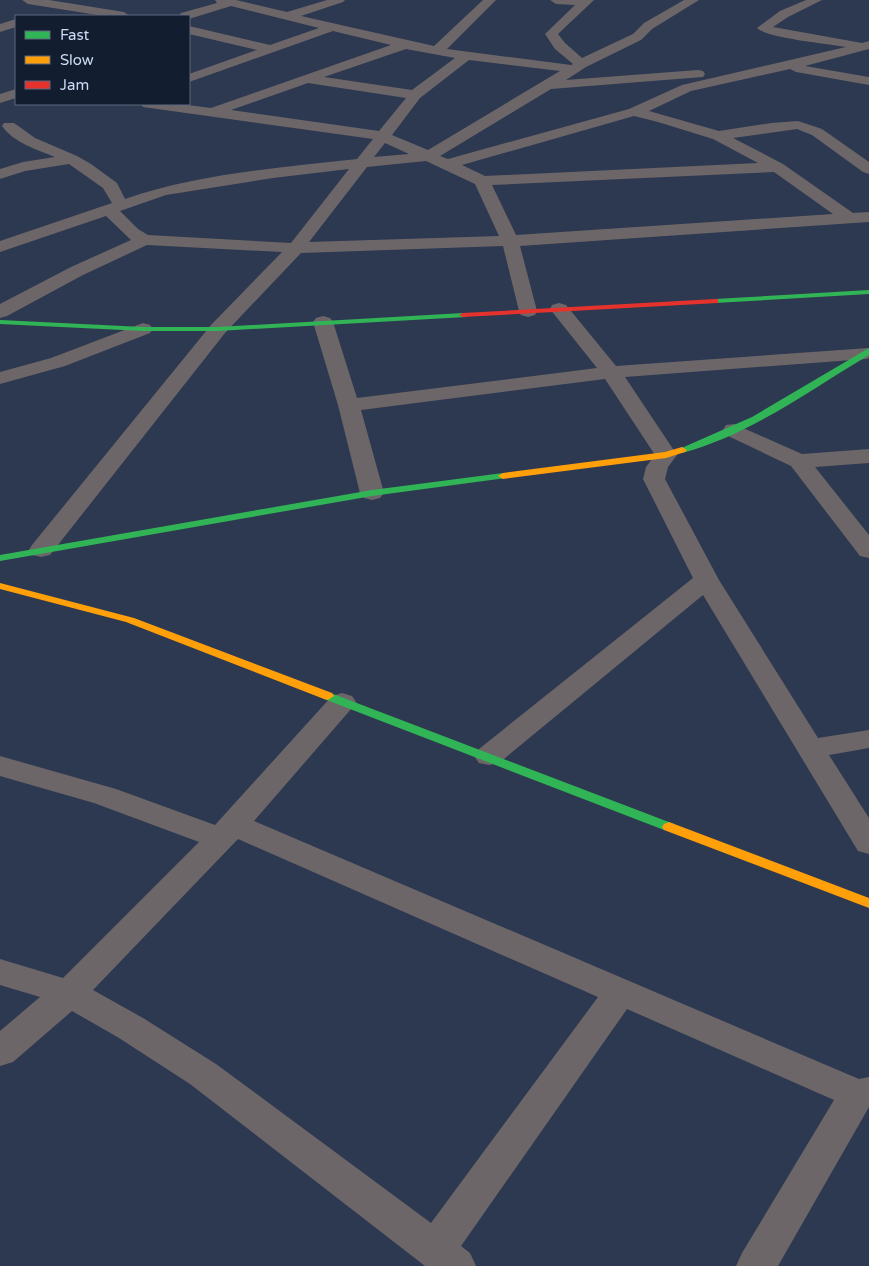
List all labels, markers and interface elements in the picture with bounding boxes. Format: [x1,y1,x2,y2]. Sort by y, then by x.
legend [15,15,190,105]
text: Fast [60,26,90,44]
text: Slow [60,51,94,69]
text: Jam [60,76,89,94]

